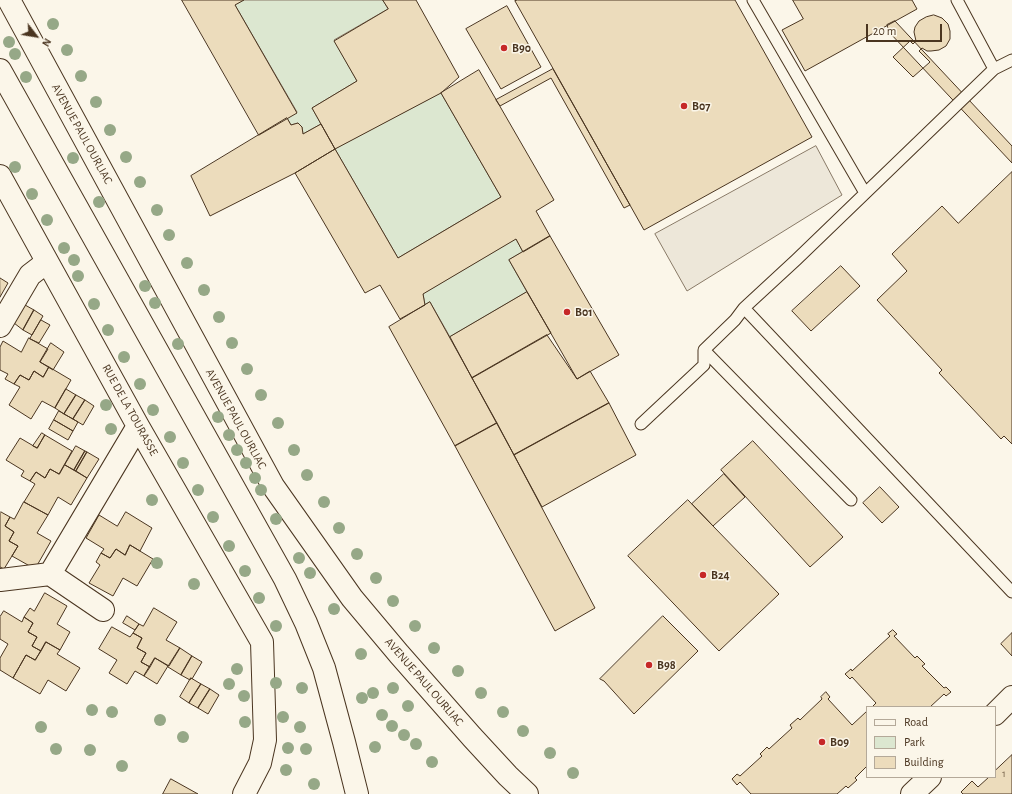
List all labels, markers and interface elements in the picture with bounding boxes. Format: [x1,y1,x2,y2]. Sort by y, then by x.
north arrow [16,16,56,56]
scale bar [868,16,944,42]
text: 20 m [873,25,896,37]
text: N [40,36,53,49]
place label: B90 [512,41,531,55]
marker: B90 [499,43,509,53]
street label: AVENUE PAUL OURLIAC [48,81,116,187]
place label: B07 [692,99,710,113]
marker: B07 [679,101,689,111]
place label: B01 [575,305,593,319]
marker: B01 [562,307,572,317]
street label: RUE DE LA TOURASSE [99,362,161,458]
street label: AVENUE PAUL OURLIAC [202,366,270,472]
place label: B24 [711,568,730,582]
marker: B24 [698,570,708,580]
street label: AVENUE PAUL OURLIAC [382,635,466,729]
place label: B98 [657,658,676,672]
marker: B98 [644,660,654,670]
legend [866,706,996,778]
text: Road [904,716,928,728]
place label: B09 [830,735,849,749]
text: Park [904,736,925,748]
marker: B09 [817,737,827,747]
text: Building [904,756,944,768]
house number: 1 [1002,768,1006,780]

